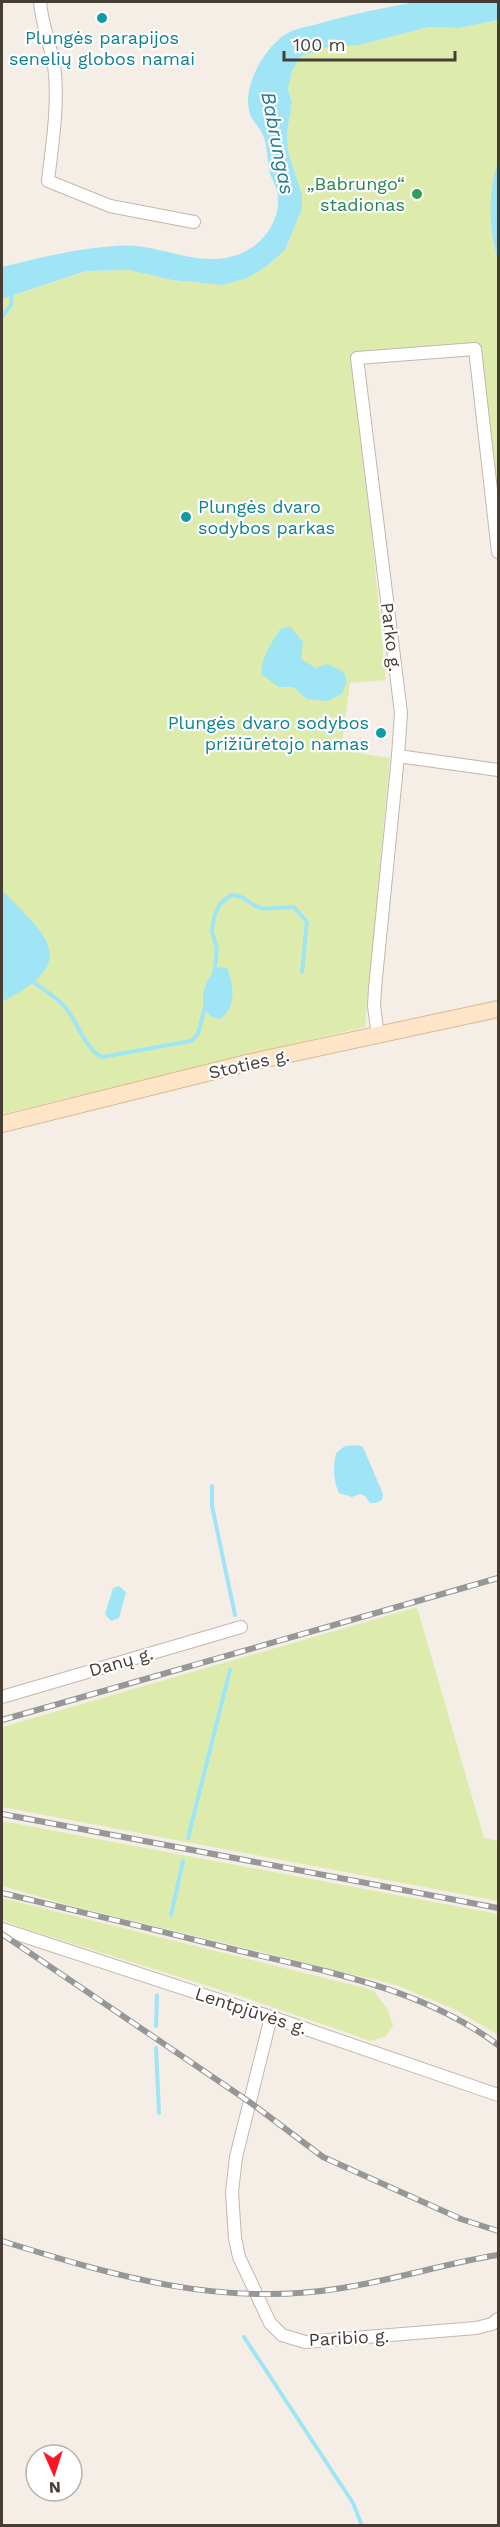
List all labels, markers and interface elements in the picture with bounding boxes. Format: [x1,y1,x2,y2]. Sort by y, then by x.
marker: Plungės parapijos senelių globos namai [95,11,109,25]
scale bar [284,24,455,62]
place label: Plungės parapijos senelių globos namai [9,27,195,69]
text: 100 m [293,34,346,55]
water label: Babrungas [256,90,300,196]
place label: „Babrungo“ stadionas [307,173,405,215]
marker: „Babrungo“ stadionas [410,187,424,201]
place label: Plungės dvaro sodybos parkas [198,496,335,538]
marker: Plungės dvaro sodybos parkas [179,510,193,524]
street label: Parko g. [377,601,406,673]
place label: Plungės dvaro sodybos prižiūrėtojo namas [168,712,369,754]
marker: Plungės dvaro sodybos prižiūrėtojo namas [374,726,388,740]
street label: Stoties g. [206,1044,291,1083]
street label: Danų g. [86,1642,155,1681]
street label: Lentpjūvės g. [193,1983,310,2038]
street label: Paribio g. [308,2325,390,2350]
north arrow [24,2443,84,2503]
text: N [48,2478,61,2497]

